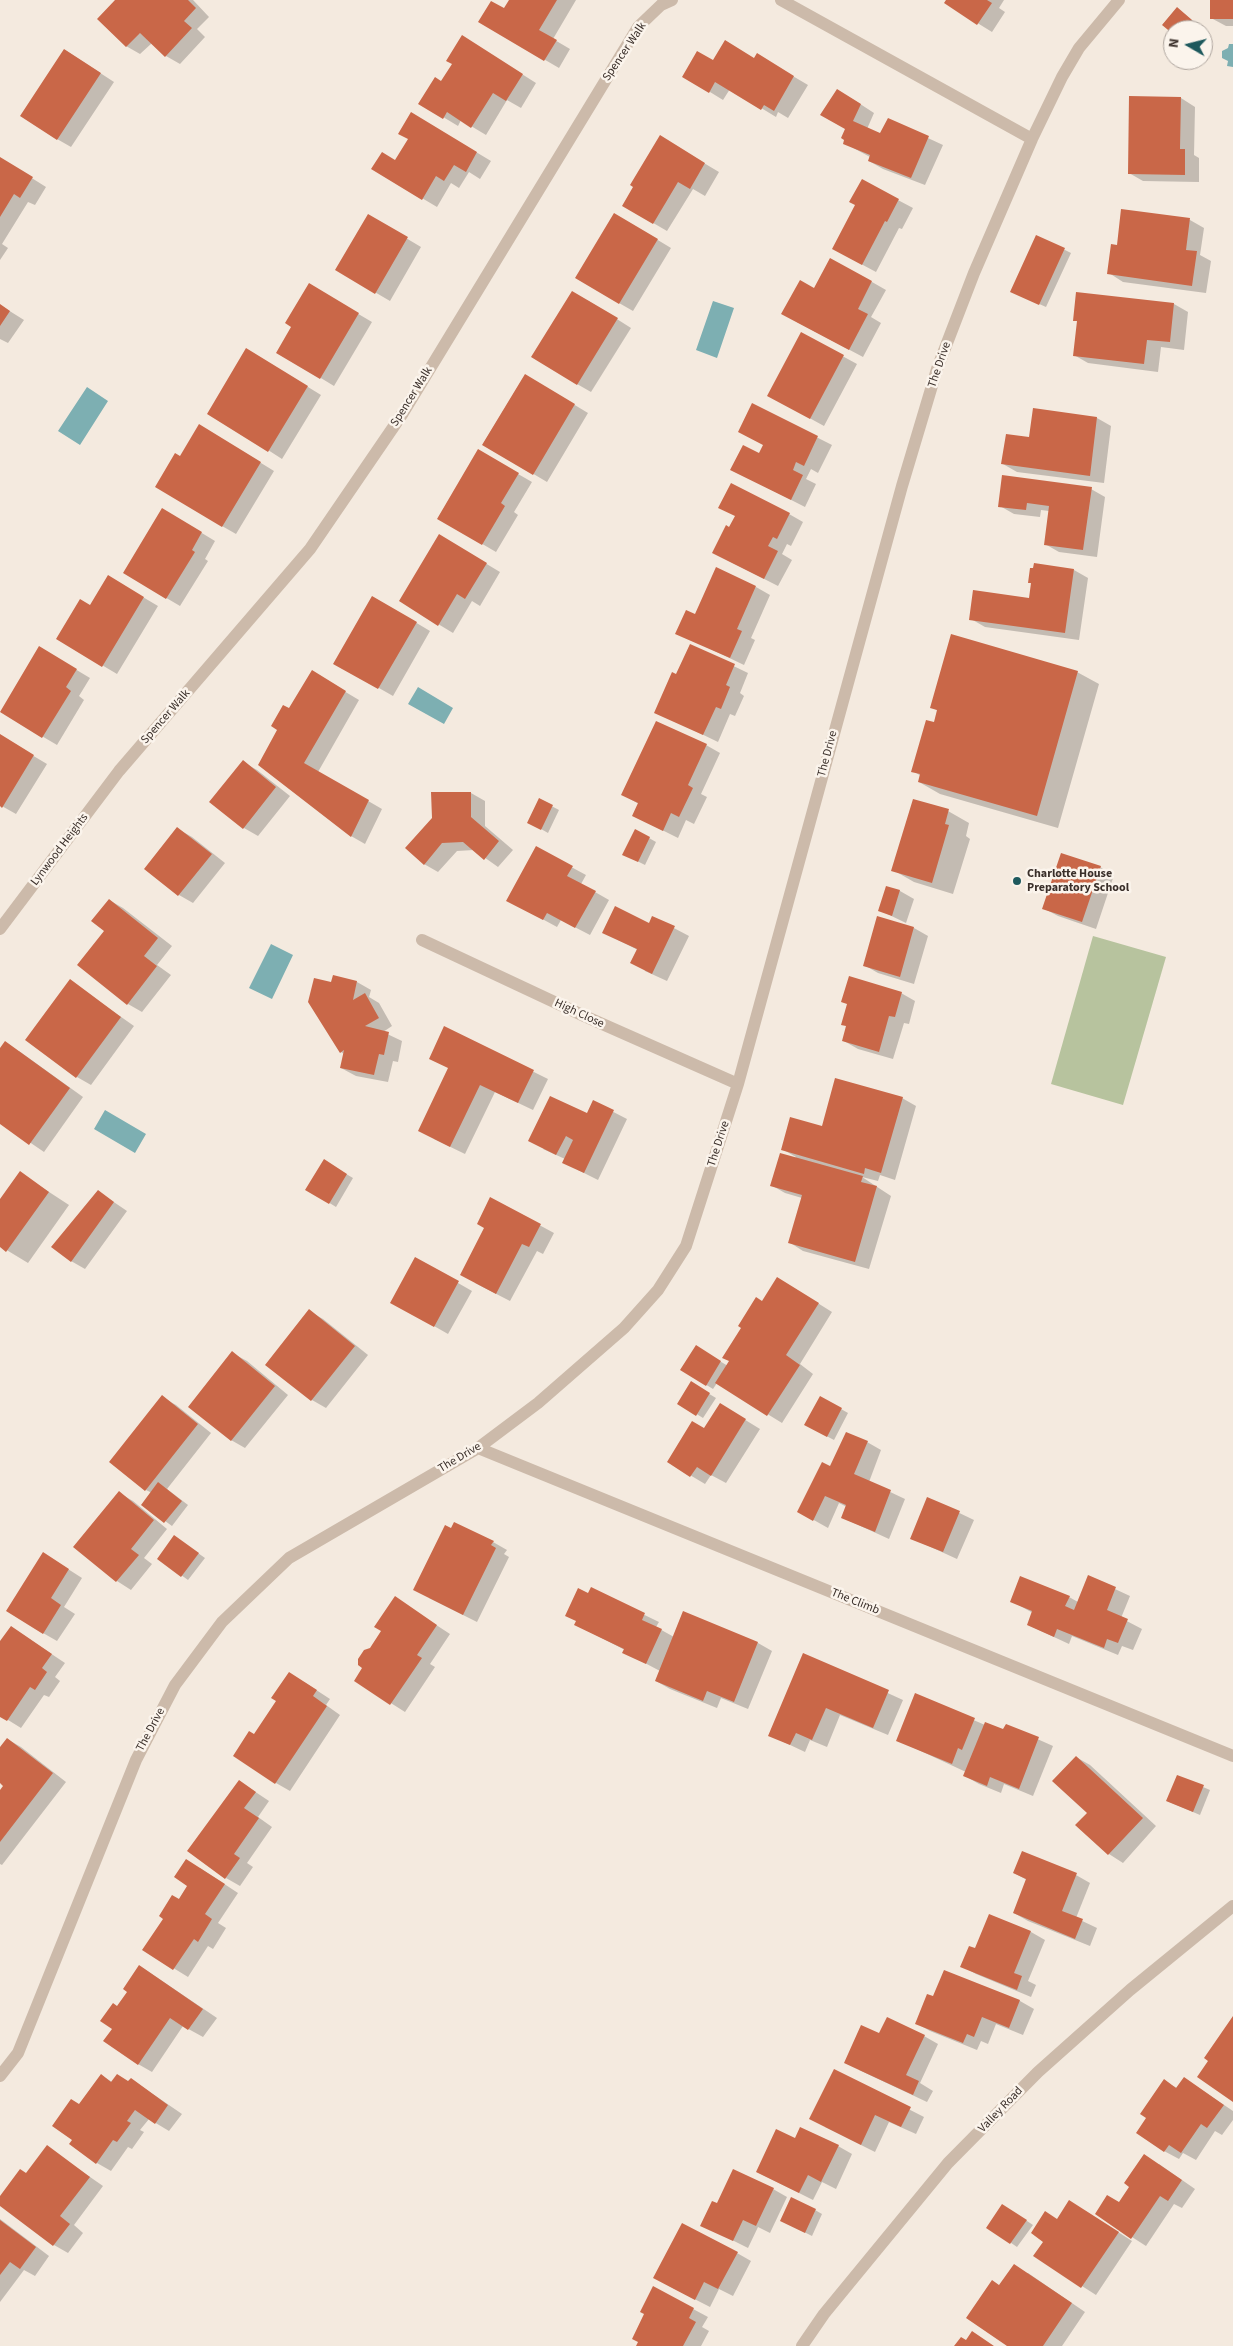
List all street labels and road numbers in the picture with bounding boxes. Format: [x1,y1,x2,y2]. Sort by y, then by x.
street label: Spencer Walk [600,20,650,84]
street label: The Drive [925,340,955,390]
street label: Spencer Walk [388,365,436,429]
street label: Spencer Walk [138,687,194,747]
street label: The Drive [815,729,841,779]
street label: Lynwood Heights [28,811,92,889]
street label: High Close [552,996,606,1032]
street label: The Drive [705,1119,733,1169]
street label: The Drive [436,1440,484,1476]
street label: The Climb [829,1586,881,1618]
street label: The Drive [134,1706,168,1754]
street label: Valley Road [976,2084,1026,2136]

